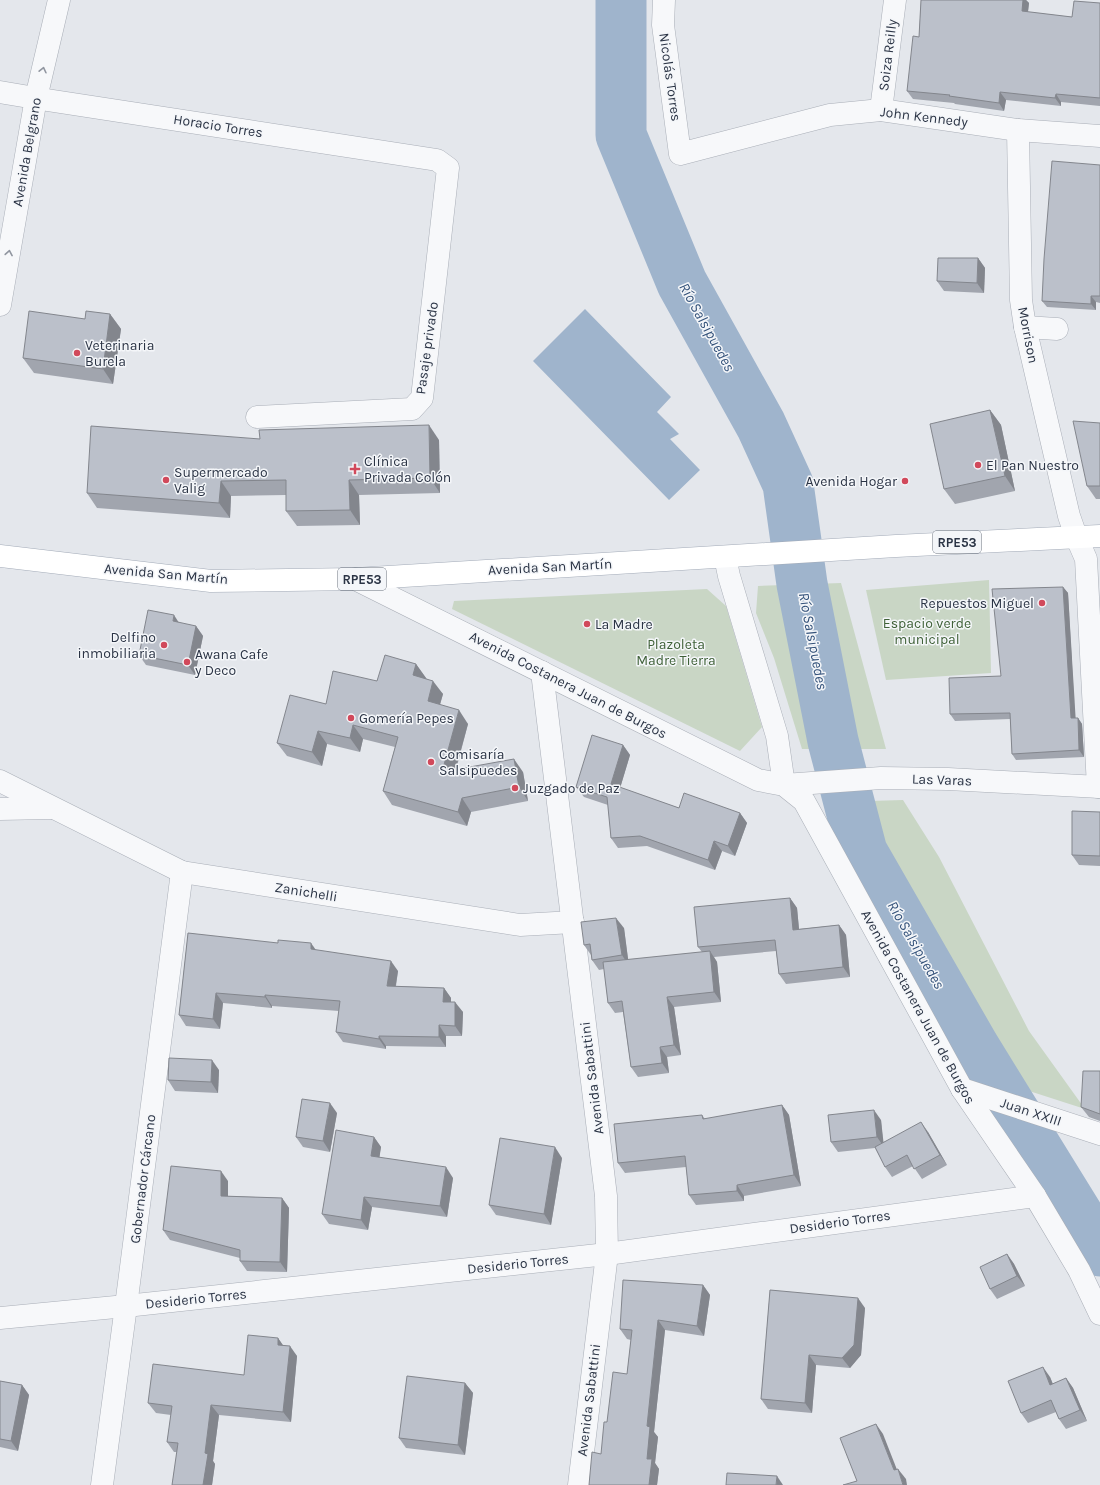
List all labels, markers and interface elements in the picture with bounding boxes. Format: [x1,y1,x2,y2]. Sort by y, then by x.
street label: Soiza Reilly [875,18,901,92]
street label: Nicolás Torres [655,32,685,122]
one-way arrow [38,67,46,73]
street label: Avenida Belgrano [9,96,45,208]
street label: John Kennedy [879,103,969,131]
street label: Horacio Torres [172,111,264,141]
one-way arrow [4,250,13,256]
water label: Río Salsipuedes [675,279,739,375]
street label: Pasaje privado [412,301,442,395]
street label: Morrison [1014,305,1042,365]
place label: Veterinaria Burela [85,337,154,370]
marker: Veterinaria Burela [72,348,82,358]
place label: Clínica Privada Colón [364,453,451,486]
place label: El Pan Nuestro [986,457,1079,474]
marker: El Pan Nuestro [973,460,983,470]
marker: Clínica Privada Colón [349,463,361,475]
place label: Supermercado Valig [174,464,268,497]
place label: Avenida Hogar [805,473,898,490]
marker: Supermercado Valig [161,475,171,485]
marker: Avenida Hogar [900,476,910,486]
road number: RPE53 [933,531,981,553]
street label: Avenida San Martín [487,555,613,579]
street label: Avenida San Martín [103,560,229,588]
road number: RPE53 [338,568,386,590]
water label: Río Salsipuedes [795,591,831,691]
place label: Repuestos Miguel [920,595,1034,612]
marker: Repuestos Miguel [1037,598,1047,608]
park label: Espacio verde municipal [883,615,971,648]
place label: La Madre [595,616,653,633]
marker: La Madre [582,619,592,629]
street label: Avenida Costanera Juan de Burgos [466,628,670,742]
place label: Delfino inmobiliaria [77,629,156,662]
park label: Plazoleta Madre Tierra [636,636,716,669]
marker: Delfino inmobiliaria [159,640,169,650]
place label: Awana Cafe y Deco [194,646,268,679]
marker: Awana Cafe y Deco [182,657,192,667]
place label: Gomería Pepes [359,710,454,727]
marker: Gomería Pepes [346,713,356,723]
place label: Comisaría Salsipuedes [439,746,517,779]
marker: Comisaría Salsipuedes [426,757,436,767]
street label: Las Varas [912,770,972,790]
place label: Juzgado de Paz [523,780,620,797]
marker: Juzgado de Paz [510,783,520,793]
street label: Zanichelli [273,879,339,905]
water label: Río Salsipuedes [884,898,948,992]
street label: Avenida Costanera Juan de Burgos [857,907,979,1107]
street label: Avenida Sabattini [577,1021,607,1135]
street label: Juan XXIII [998,1094,1064,1130]
street label: Gobernador Cárcano [127,1113,159,1245]
street label: Desiderio Torres [788,1206,892,1238]
street label: Desiderio Torres [466,1250,570,1278]
street label: Desiderio Torres [144,1285,248,1313]
street label: Avenida Sabattini [574,1343,604,1457]

